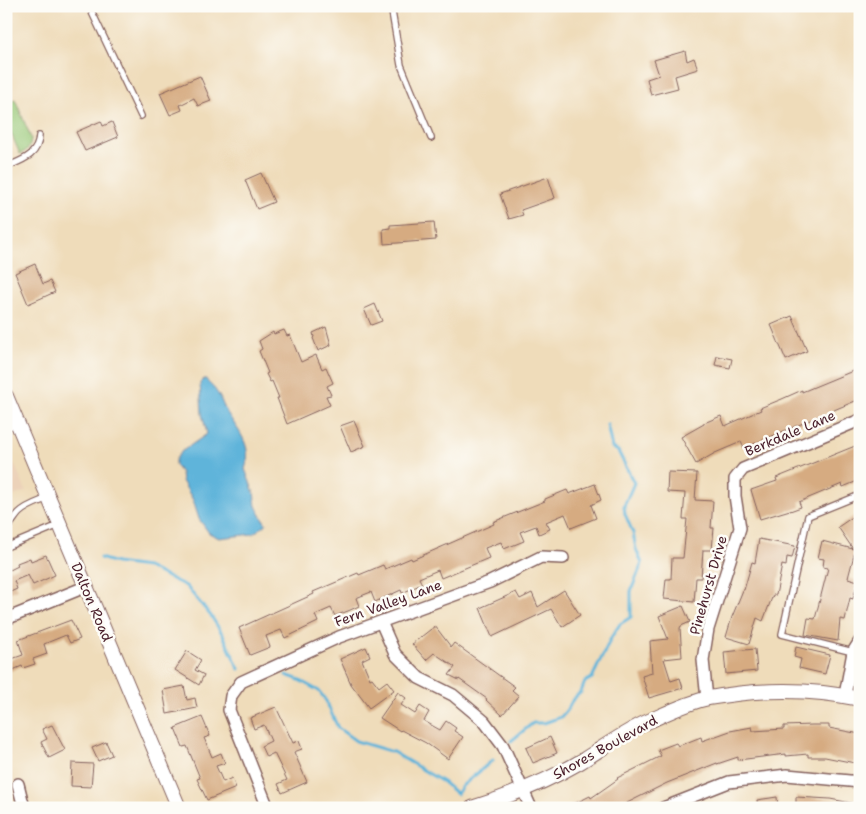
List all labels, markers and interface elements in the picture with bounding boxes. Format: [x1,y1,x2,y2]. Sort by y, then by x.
street label: Berkdale Lane [742,406,838,460]
street label: Pinehurst Drive [685,533,731,637]
street label: Dalton Road [67,560,117,644]
street label: Fern Valley Lane [332,575,444,631]
street label: Shores Boulevard [549,711,661,783]

